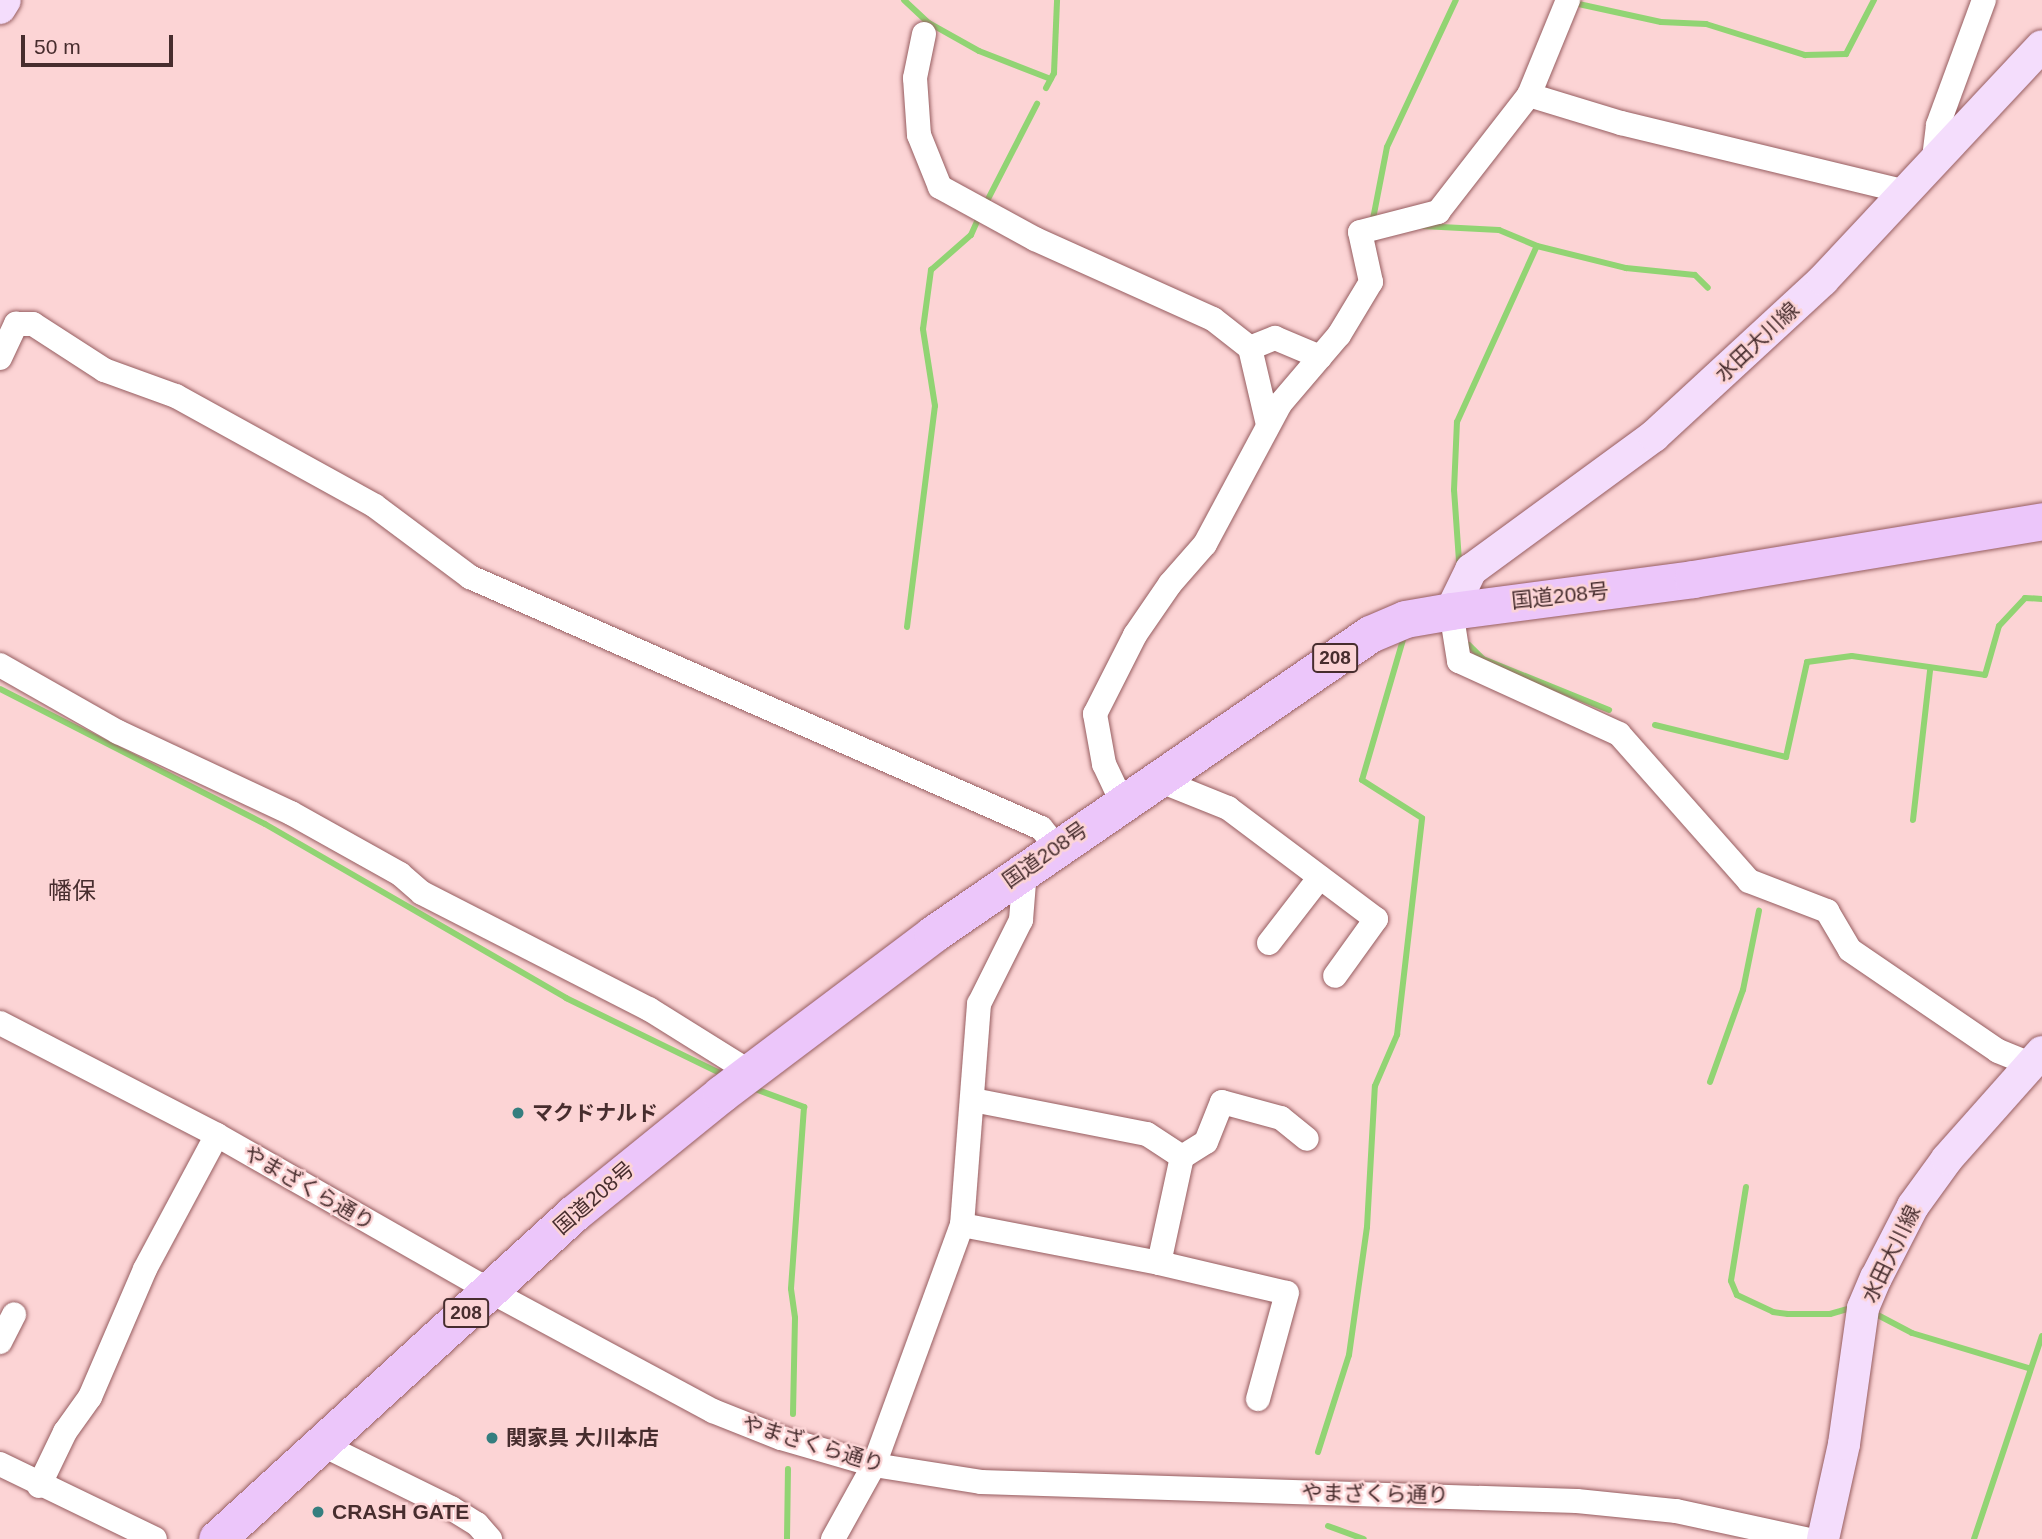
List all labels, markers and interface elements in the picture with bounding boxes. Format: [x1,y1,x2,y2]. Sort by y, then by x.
scale bar [24,21,177,65]
text: 50 m [34,35,81,58]
street label: 水田大川線 [1710,297,1804,387]
street label: 国道208号 [1510,578,1610,614]
road number: 208 [1310,642,1360,674]
street label: 国道208号 [998,817,1092,893]
district label: 幡保 [48,877,96,905]
place label: マクドナルド [532,1100,658,1126]
marker: マクドナルド [510,1105,526,1121]
street label: やまざくら通り [239,1140,379,1236]
street label: 国道208号 [549,1156,639,1240]
street label: 水田大川線 [1857,1201,1925,1307]
road number: 208 [442,1298,490,1329]
street label: やまざくら通り [739,1410,887,1478]
place label: 関家具 大川本店 [506,1425,659,1451]
marker: 関家具 大川本店 [484,1430,500,1446]
street label: やまざくら通り [1301,1480,1449,1508]
place label: CRASH GATE [332,1499,469,1525]
marker: CRASH GATE [310,1504,326,1520]

